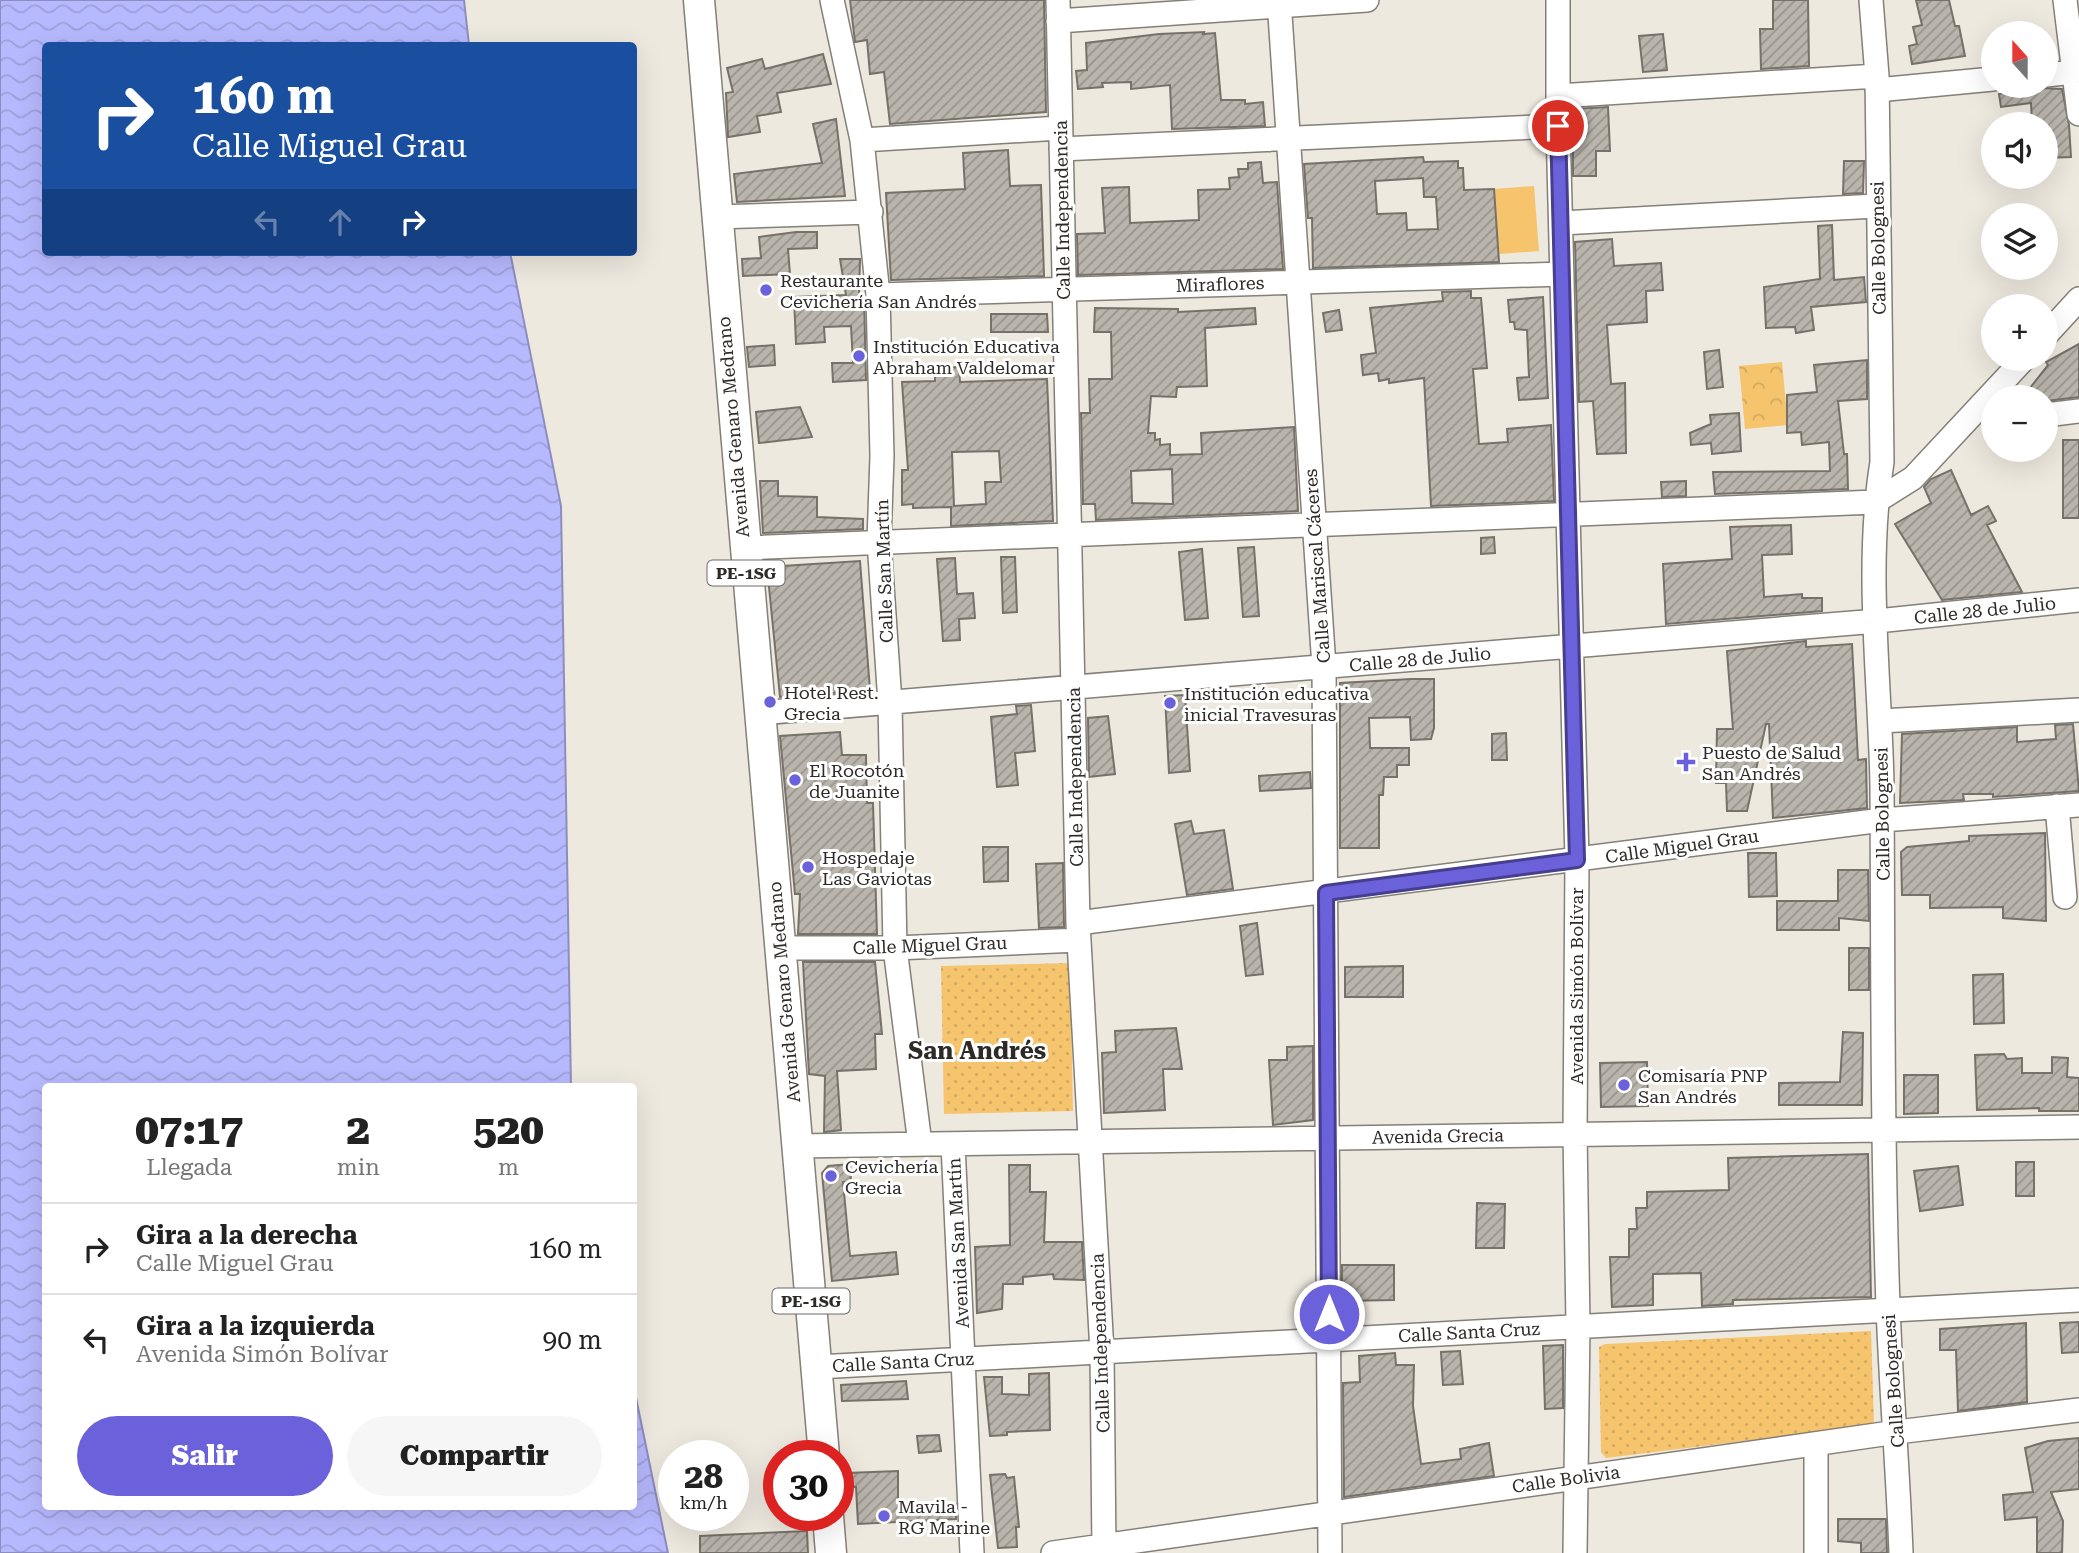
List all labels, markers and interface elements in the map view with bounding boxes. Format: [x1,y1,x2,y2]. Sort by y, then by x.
north arrow [1981,21,2058,98]
map controls [1981,21,2058,462]
text: 160 m [192,68,334,125]
icon: right [77,70,168,161]
pin [1528,96,1588,156]
icon: arrive [1539,107,1577,145]
button: sound [1981,112,2058,189]
street label: Calle Independencia [1050,120,1074,300]
text: Calle Miguel Grau [192,127,467,165]
street label: Calle Bolognesi [1866,181,1890,315]
icon: left [248,203,286,241]
icon: ahead [321,203,359,241]
icon: right [394,203,432,241]
button: layers [1981,203,2058,280]
place label: Restaurante Cevichería San Andrés [780,270,977,312]
street label: Miraflores [1175,272,1265,296]
marker: Restaurante Cevichería San Andrés [758,282,774,298]
button: + [1981,294,2058,371]
street label: Avenida Genaro Medrano [713,316,753,538]
place label: Institución Educativa Abraham Valdelomar [873,336,1060,378]
marker: Institución Educativa Abraham Valdelomar [851,348,867,364]
button: − [1981,385,2058,462]
street label: Calle Mariscal Cáceres [1300,468,1334,664]
street label: Calle San Martín [871,498,897,643]
road number: PE-1SG [708,560,784,586]
street label: Calle 28 de Julio [1913,592,2057,628]
street label: Calle 28 de Julio [1348,642,1492,676]
place label: Hotel Rest. Grecia [784,682,879,724]
place label: Institución educativa inicial Travesuras [1184,683,1369,725]
street label: Calle Independencia [1063,687,1087,867]
marker: Hotel Rest. Grecia [762,694,778,710]
marker: Institución educativa inicial Travesuras [1162,695,1178,711]
place label: Puesto de Salud San Andrés [1702,742,1841,784]
street label: Calle Bolognesi [1870,747,1894,881]
marker: Puesto de Salud San Andrés [1676,752,1696,772]
place label: El Rocotón de Juanite [809,760,905,802]
marker: El Rocotón de Juanite [787,772,803,788]
street label: Calle Miguel Grau [1604,825,1760,867]
place label: Hospedaje Las Gaviotas [822,847,932,889]
marker: Hospedaje Las Gaviotas [800,859,816,875]
street label: Avenida Genaro Medrano [764,881,804,1103]
street label: Avenida Simón Bolívar [1566,887,1587,1085]
street label: Calle Miguel Grau [852,932,1008,958]
district label: San Andrés [908,1037,1046,1065]
place label: Comisaría PNP San Andrés [1638,1065,1767,1107]
marker: Comisaría PNP San Andrés [1616,1077,1632,1093]
text: 07:17 [135,1105,243,1154]
text: 2 [346,1105,370,1154]
text: 520 [473,1105,544,1154]
street label: Avenida Grecia [1372,1124,1504,1148]
text: Llegada [146,1154,232,1181]
text: min [337,1154,380,1181]
text: m [498,1154,519,1181]
place label: Cevichería Grecia [845,1156,939,1198]
street label: Avenida San Martín [943,1157,973,1329]
marker: Cevichería Grecia [823,1168,839,1184]
text: Gira a la derecha [136,1220,357,1250]
icon: right [77,1230,115,1268]
text: 160 m [528,1234,602,1264]
text: Calle Miguel Grau [136,1250,334,1277]
street label: Calle Independencia [1086,1253,1114,1433]
position arrow [1292,1277,1366,1351]
road number: PE-1SG [772,1288,850,1314]
text: Gira a la izquierda [136,1311,375,1341]
street label: Calle Bolognesi [1878,1313,1908,1449]
street label: Calle Santa Cruz [1398,1318,1541,1346]
icon: left [77,1321,115,1359]
text: 90 m [543,1325,602,1355]
text: Avenida Simón Bolívar [136,1341,388,1368]
street label: Calle Santa Cruz [832,1348,975,1376]
button: Salir [77,1416,333,1496]
button: Compartir [347,1416,602,1496]
speed limit sign: 30 [763,1440,854,1531]
text: 28 [684,1456,723,1497]
street label: Calle Bolivia [1511,1461,1621,1497]
text: km/h [679,1492,728,1513]
place label: Mavila - RG Marine [898,1496,990,1538]
marker: Mavila - RG Marine [876,1508,892,1524]

